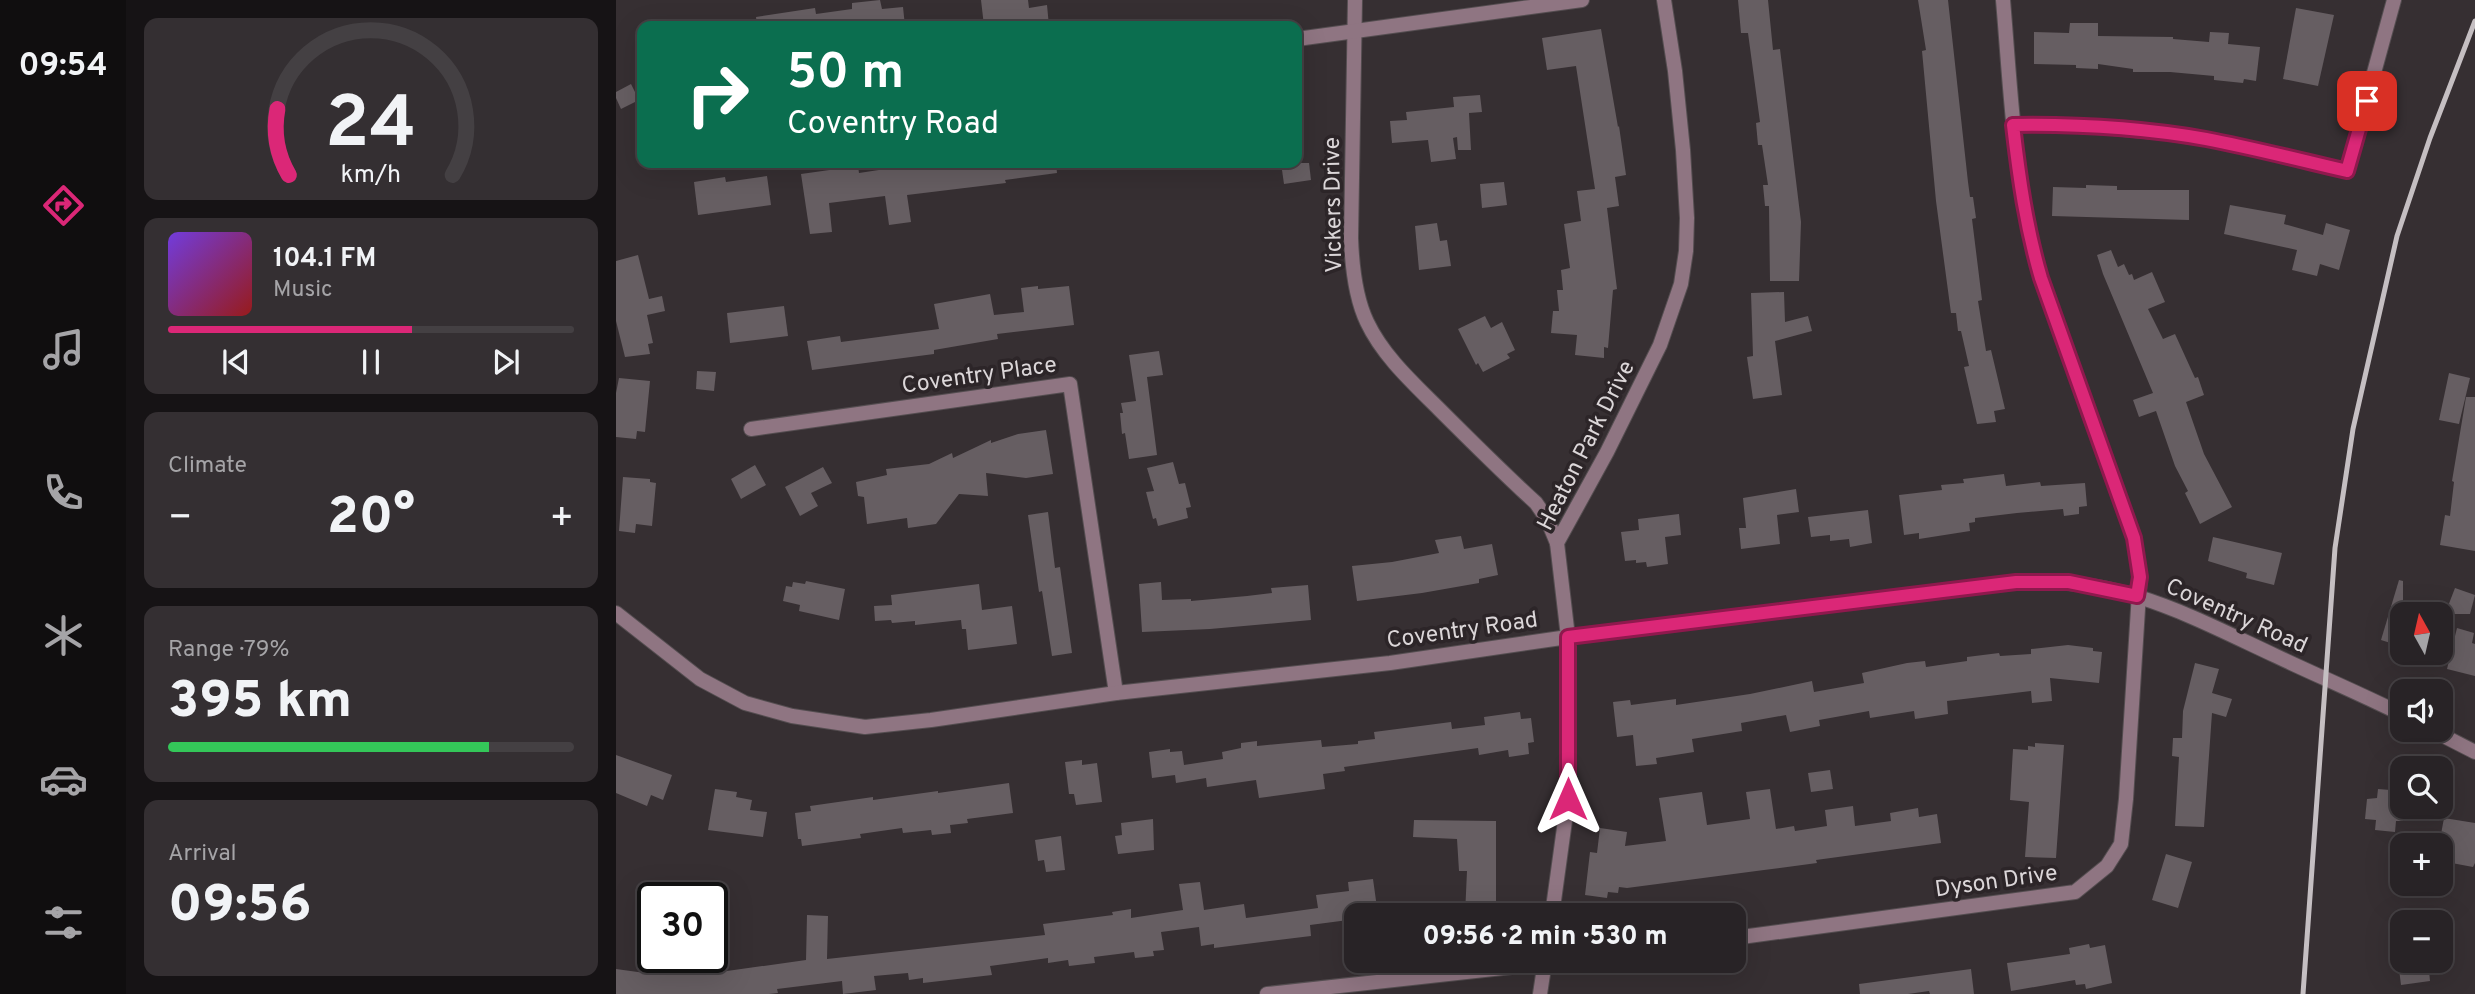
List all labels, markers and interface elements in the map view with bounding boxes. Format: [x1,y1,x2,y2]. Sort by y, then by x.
text: 50 m [787,44,904,106]
text: 09:54 [18,47,108,87]
icon: right [672,49,763,140]
pin [2337,71,2397,131]
text: 24 [325,81,417,173]
icon: arrive [2348,82,2386,120]
text: Coventry Road [787,105,999,145]
street label: Vickers Drive [1319,137,1350,273]
text: km/h [341,160,401,192]
icon: directions [39,181,88,230]
text: 104.1 FM [273,243,376,276]
text: Music [273,276,333,305]
icon: music [39,325,88,374]
icon: previous [217,343,255,381]
icon: pause [352,343,390,381]
icon: next [487,343,525,381]
street label: Coventry Place [900,351,1059,402]
street label: Heaton Park Drive [1532,356,1643,536]
text: Climate [168,452,247,481]
icon: phone [39,468,88,517]
text: 20° [327,486,415,552]
text: − [168,495,193,544]
text: + [549,495,574,544]
street label: Coventry Road [2161,573,2311,662]
north arrow [2390,602,2454,665]
map controls [2390,602,2453,973]
street label: Coventry Road [1385,607,1540,656]
icon: climate [39,611,88,660]
text: Range · 79% [168,636,290,665]
text: 395 km [168,670,352,736]
button: sound [2390,679,2453,742]
icon: car [39,755,88,804]
button: search [2390,756,2453,819]
position arrow [1531,762,1605,836]
button: + [2390,833,2453,896]
text: Arrival [168,840,237,869]
street label: Dyson Drive [1933,860,2059,905]
text: 09:56 [168,874,312,940]
speed limit sign: 30 [637,882,728,973]
icon: filters [39,898,88,947]
button: − [2390,910,2453,973]
text: 09:56 · 2 min · 530 m [1423,921,1667,954]

